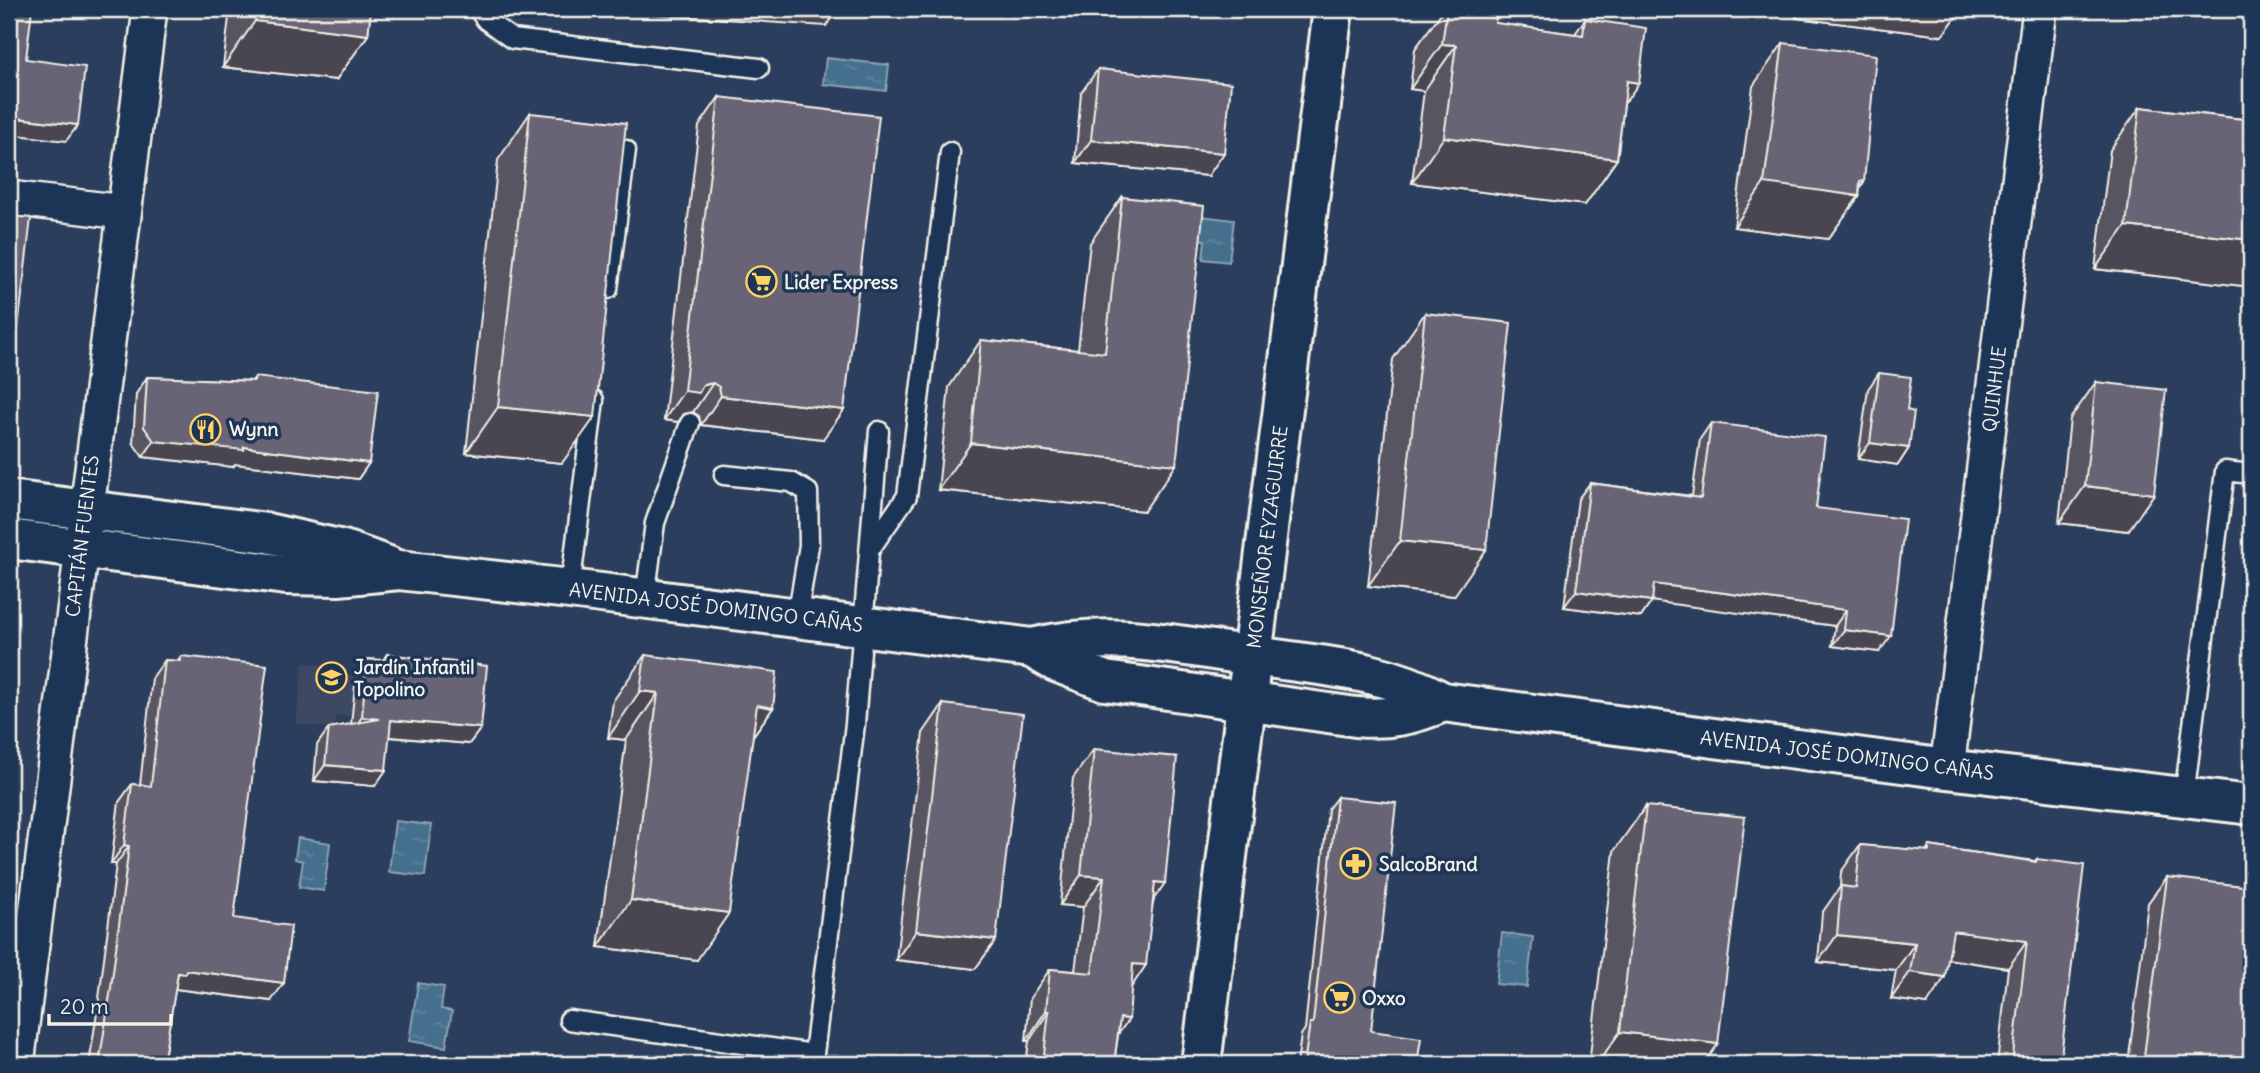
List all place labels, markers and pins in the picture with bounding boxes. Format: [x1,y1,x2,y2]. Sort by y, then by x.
supermarket icon: Lider Express [744,265,778,299]
place label: Lider Express [784,270,898,294]
restaurant icon: Wynn [189,412,223,446]
place label: Wynn [229,417,279,441]
place label: Jardín Infantil Topolino [354,655,475,701]
school or university icon: Jardín Infantil Topolino [314,661,348,695]
pharmacy icon: SalcoBrand [1339,847,1373,881]
place label: SalcoBrand [1379,852,1478,876]
supermarket icon: Oxxo [1322,981,1356,1015]
place label: Oxxo [1362,986,1406,1010]

